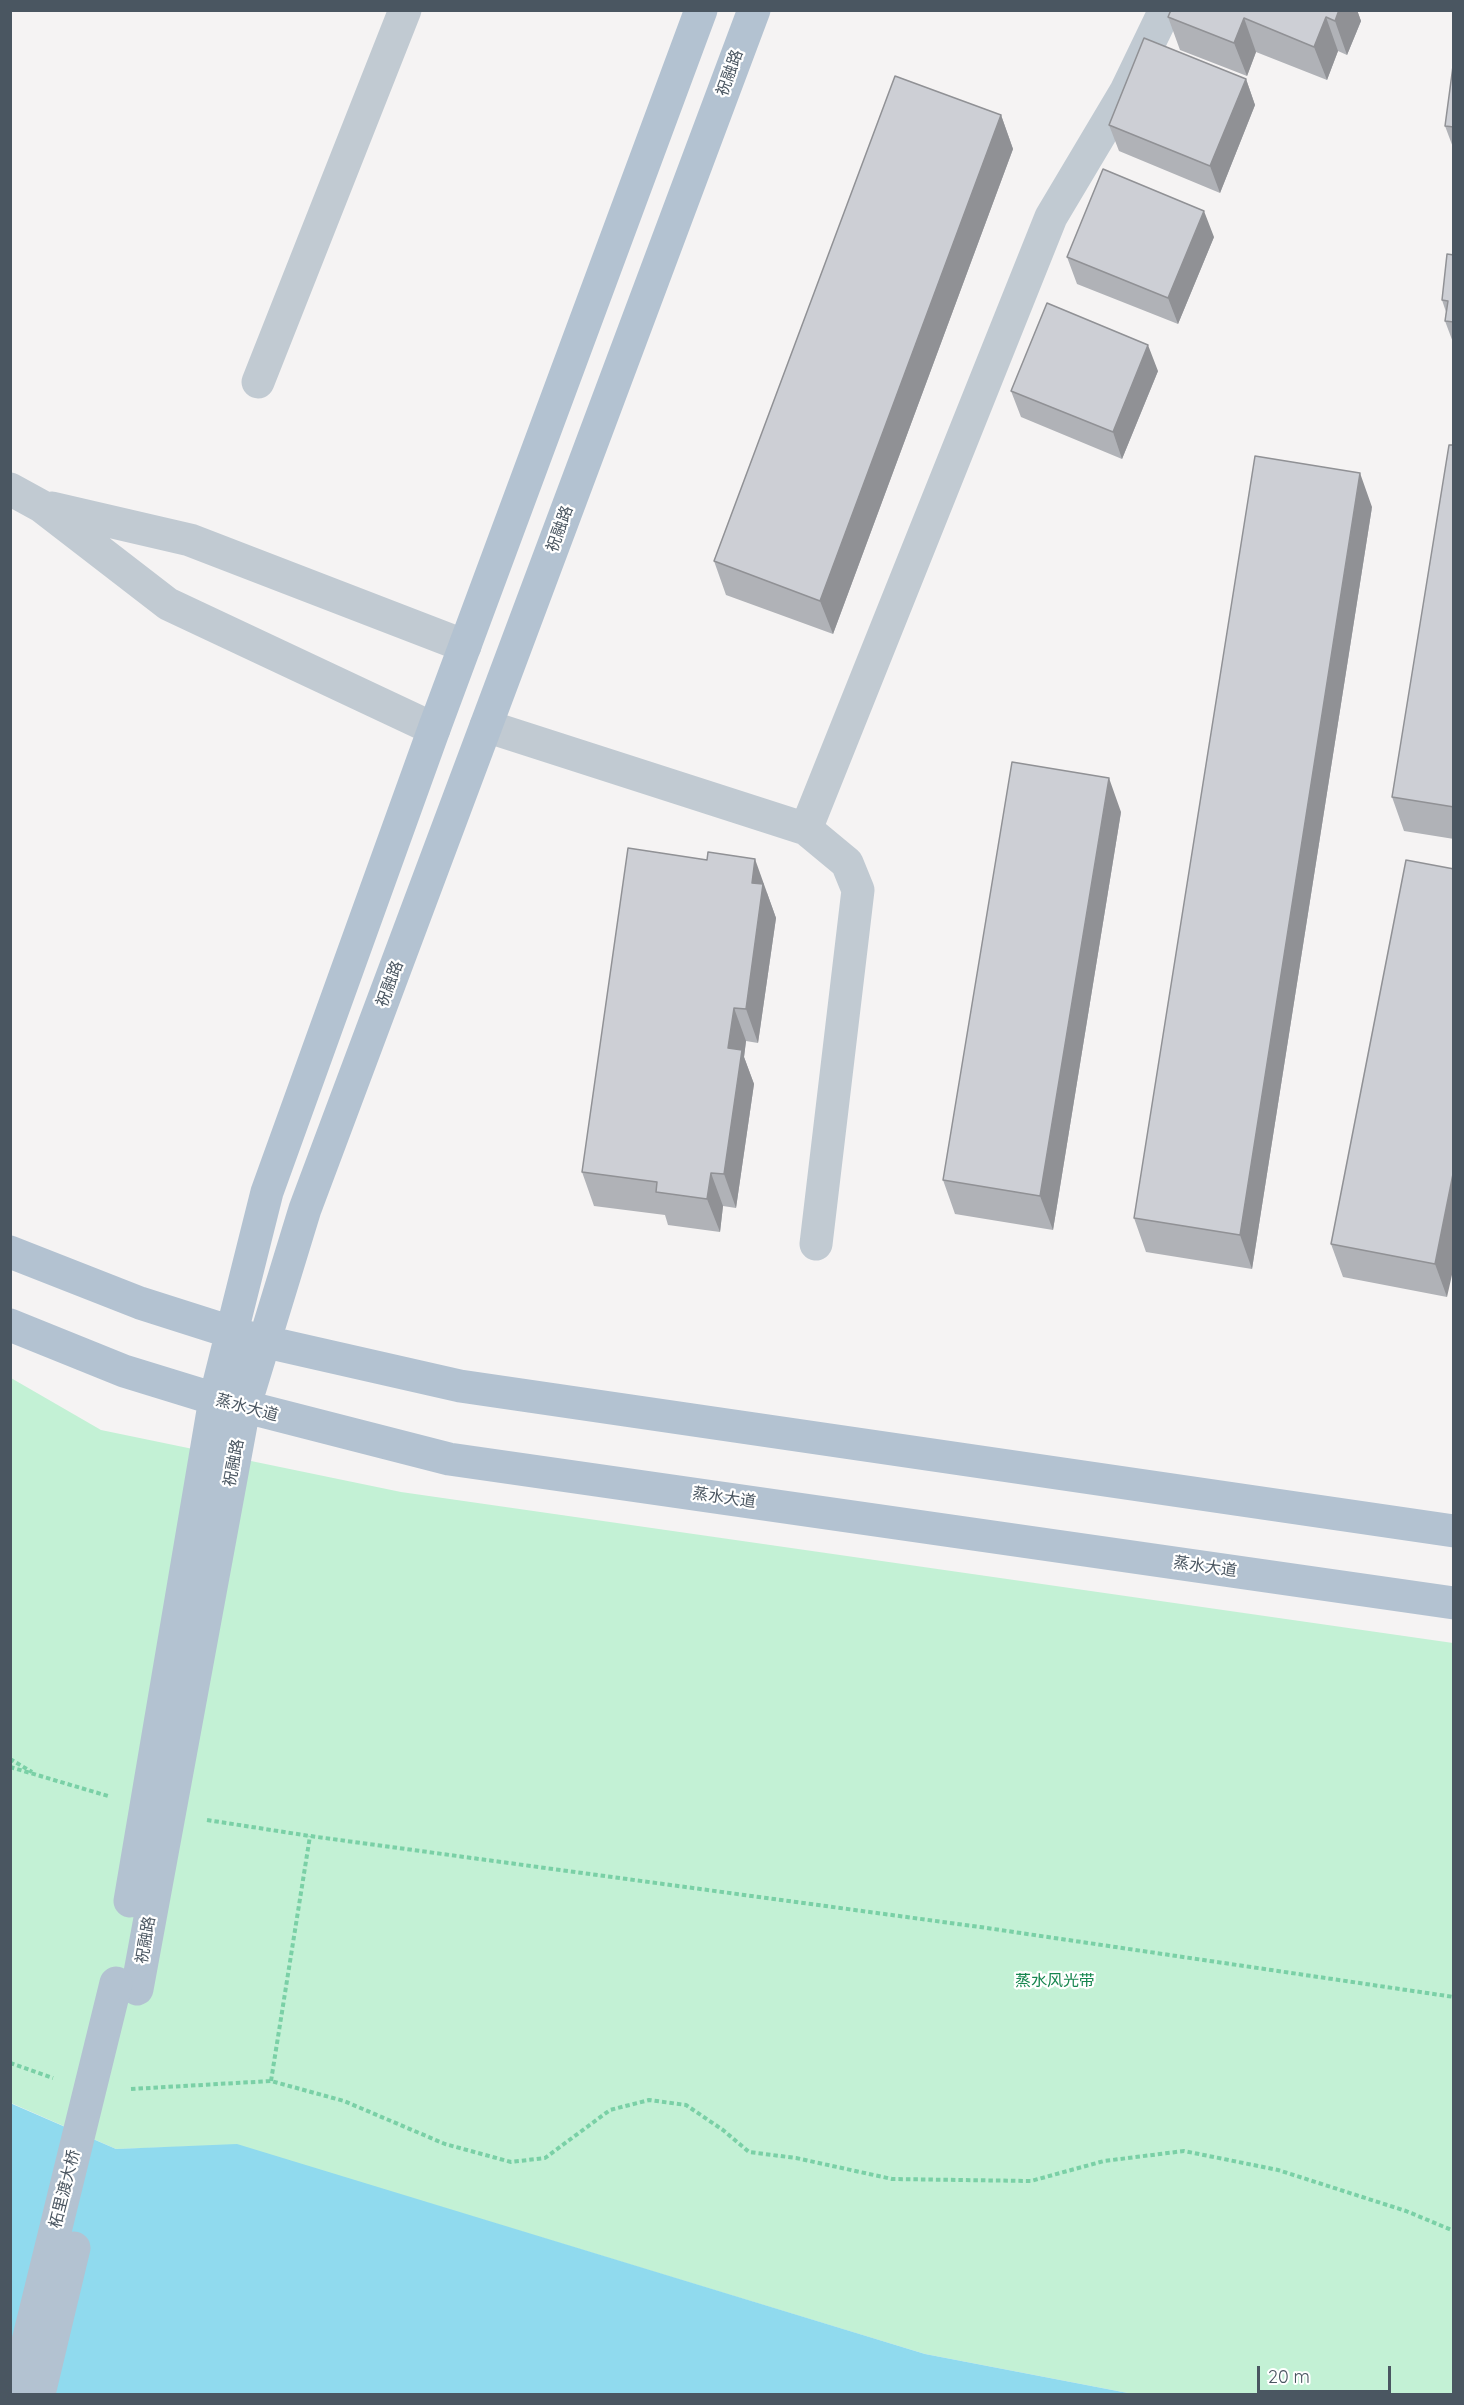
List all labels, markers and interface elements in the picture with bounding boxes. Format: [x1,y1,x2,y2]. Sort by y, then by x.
street label: 祝融路 [713,47,747,99]
street label: 祝融路 [543,503,577,555]
street label: 祝融路 [372,958,408,1010]
street label: 蒸水大道 [214,1390,280,1426]
street label: 祝融路 [220,1438,248,1488]
street label: 蒸水大道 [691,1484,757,1512]
street label: 蒸水大道 [1172,1553,1238,1581]
street label: 祝融路 [132,1915,160,1965]
park label: 蒸水风光带 [1015,1971,1095,1991]
street label: 柘里渡大桥 [46,2148,84,2230]
scale bar [1260,2354,1394,2392]
text: 20 m [1268,2365,1310,2388]

